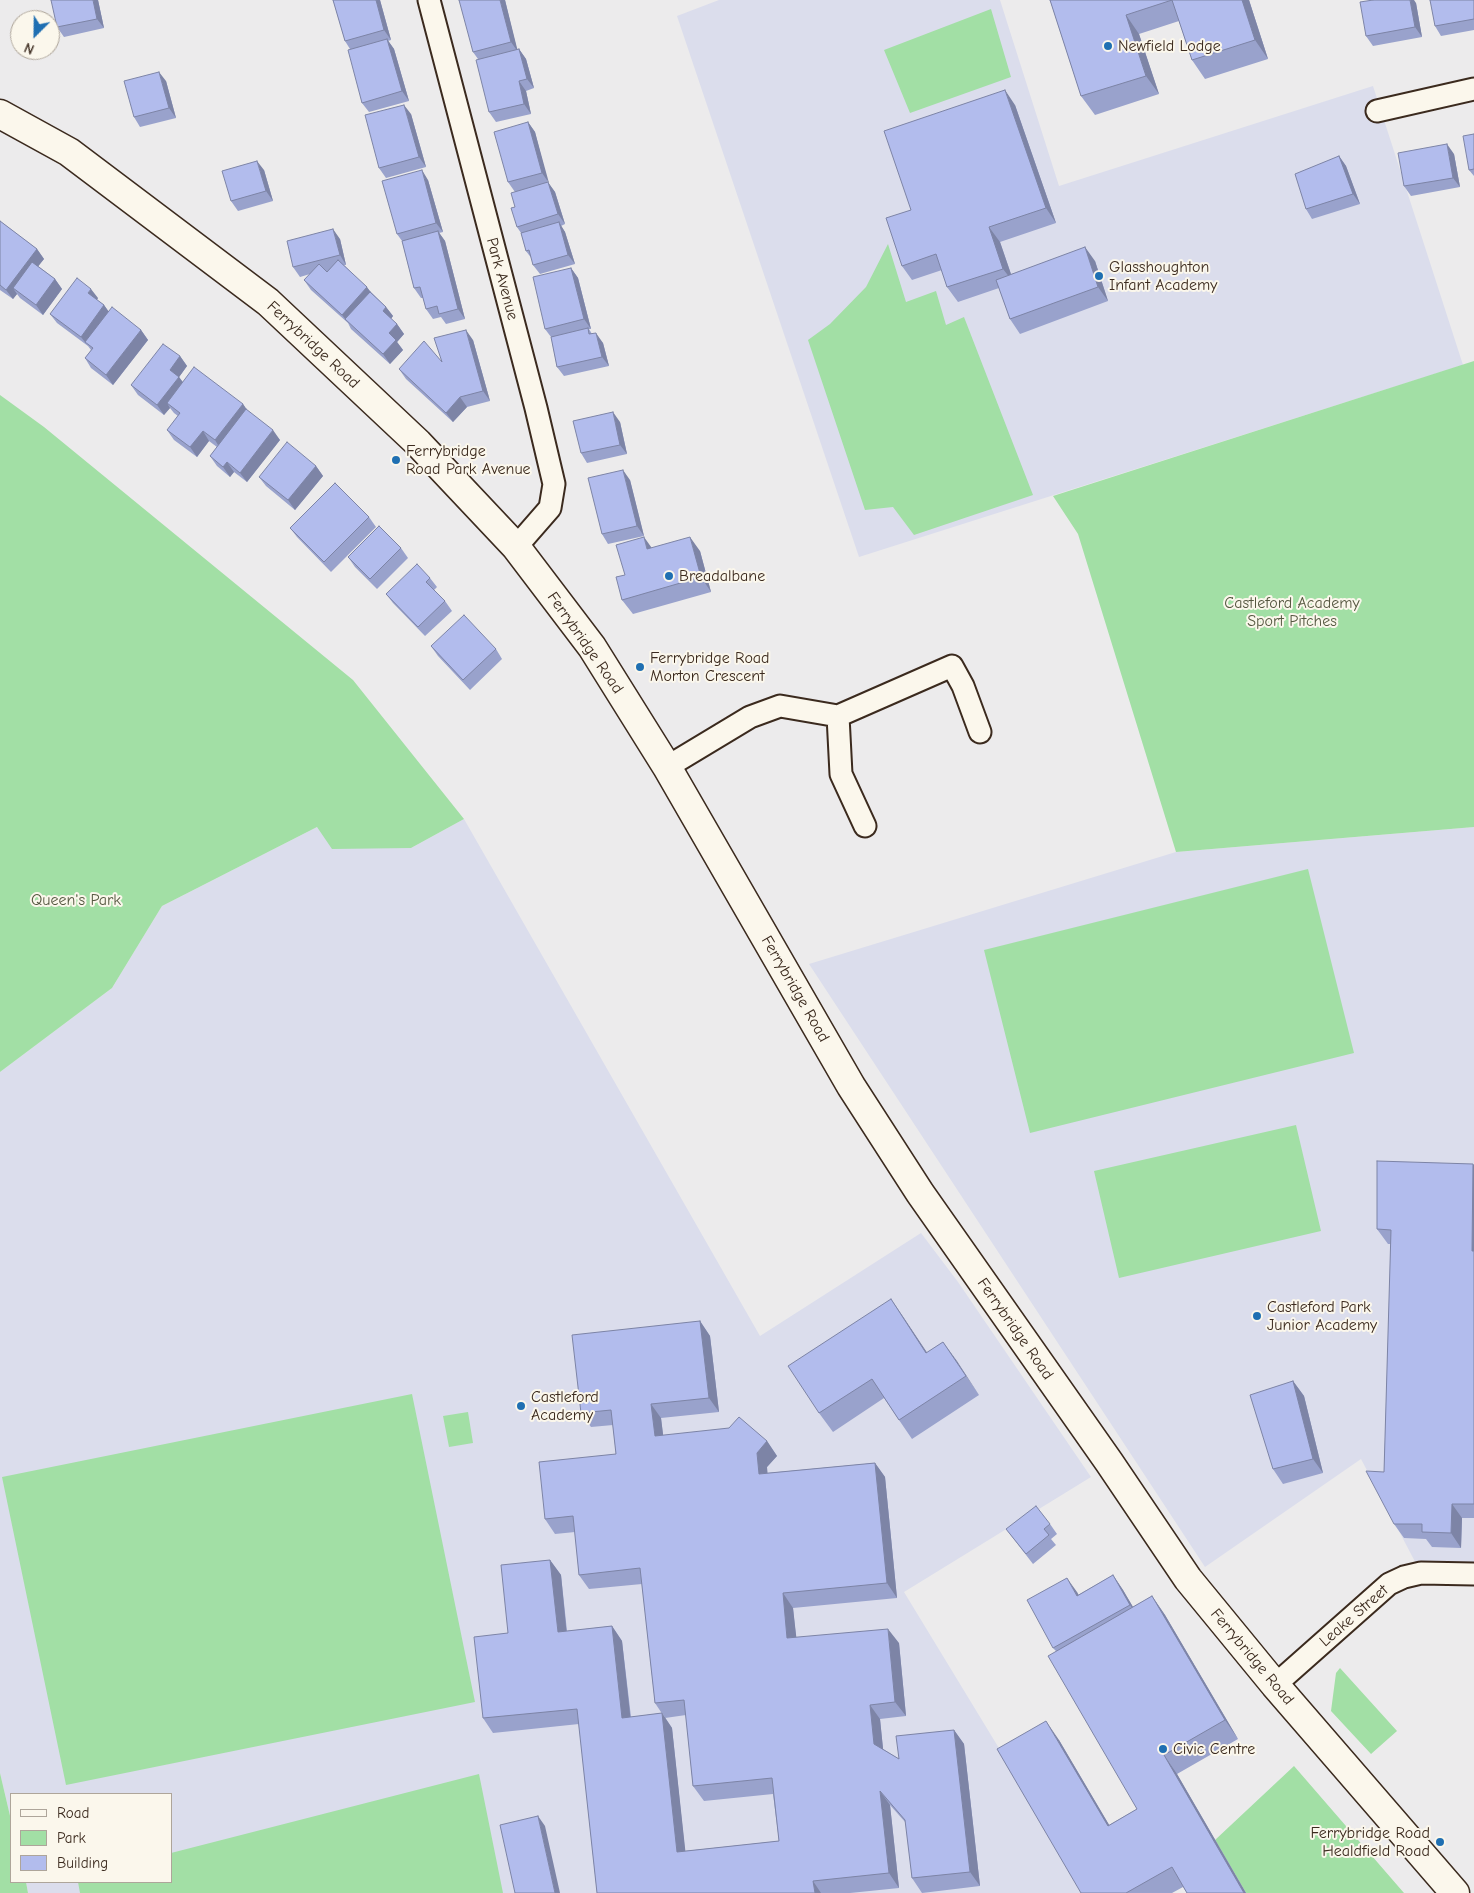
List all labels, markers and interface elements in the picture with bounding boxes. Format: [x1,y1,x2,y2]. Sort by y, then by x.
north arrow [10,10,60,60]
place label: Newfield Lodge [1118,36,1221,56]
text: N [22,39,37,58]
marker: Newfield Lodge [1102,40,1114,52]
street label: Park Avenue [482,236,522,322]
place label: Glasshoughton Infant Academy [1109,257,1217,295]
marker: Glasshoughton Infant Academy [1093,270,1105,282]
street label: Ferrybridge Road [263,297,363,393]
place label: Ferrybridge Road Park Avenue [406,441,531,479]
marker: Ferrybridge Road Park Avenue [390,454,402,466]
place label: Breadalbane [679,566,765,586]
marker: Breadalbane [663,570,675,582]
street label: Ferrybridge Road [543,589,627,697]
park label: Castleford Academy Sport Pitches [1224,593,1360,631]
place label: Ferrybridge Road Morton Crescent [650,648,770,686]
marker: Ferrybridge Road Morton Crescent [634,661,646,673]
park label: Queen's Park [31,890,121,910]
street label: Ferrybridge Road [757,932,833,1046]
street label: Ferrybridge Road [973,1275,1057,1383]
place label: Castleford Park Junior Academy [1267,1297,1377,1335]
marker: Castleford Park Junior Academy [1251,1310,1263,1322]
place label: Castleford Academy [531,1387,599,1425]
marker: Castleford Academy [515,1400,527,1412]
street label: Leake Street [1316,1581,1392,1651]
street label: Ferrybridge Road [1206,1605,1298,1709]
place label: Civic Centre [1173,1739,1255,1759]
marker: Civic Centre [1157,1743,1169,1755]
legend [10,1793,172,1883]
text: Road [57,1804,89,1822]
place label: Ferrybridge Road Healdfield Road [1310,1823,1430,1861]
text: Park [57,1829,86,1847]
marker: Ferrybridge Road Healdfield Road [1434,1836,1446,1848]
text: Building [57,1854,108,1872]

